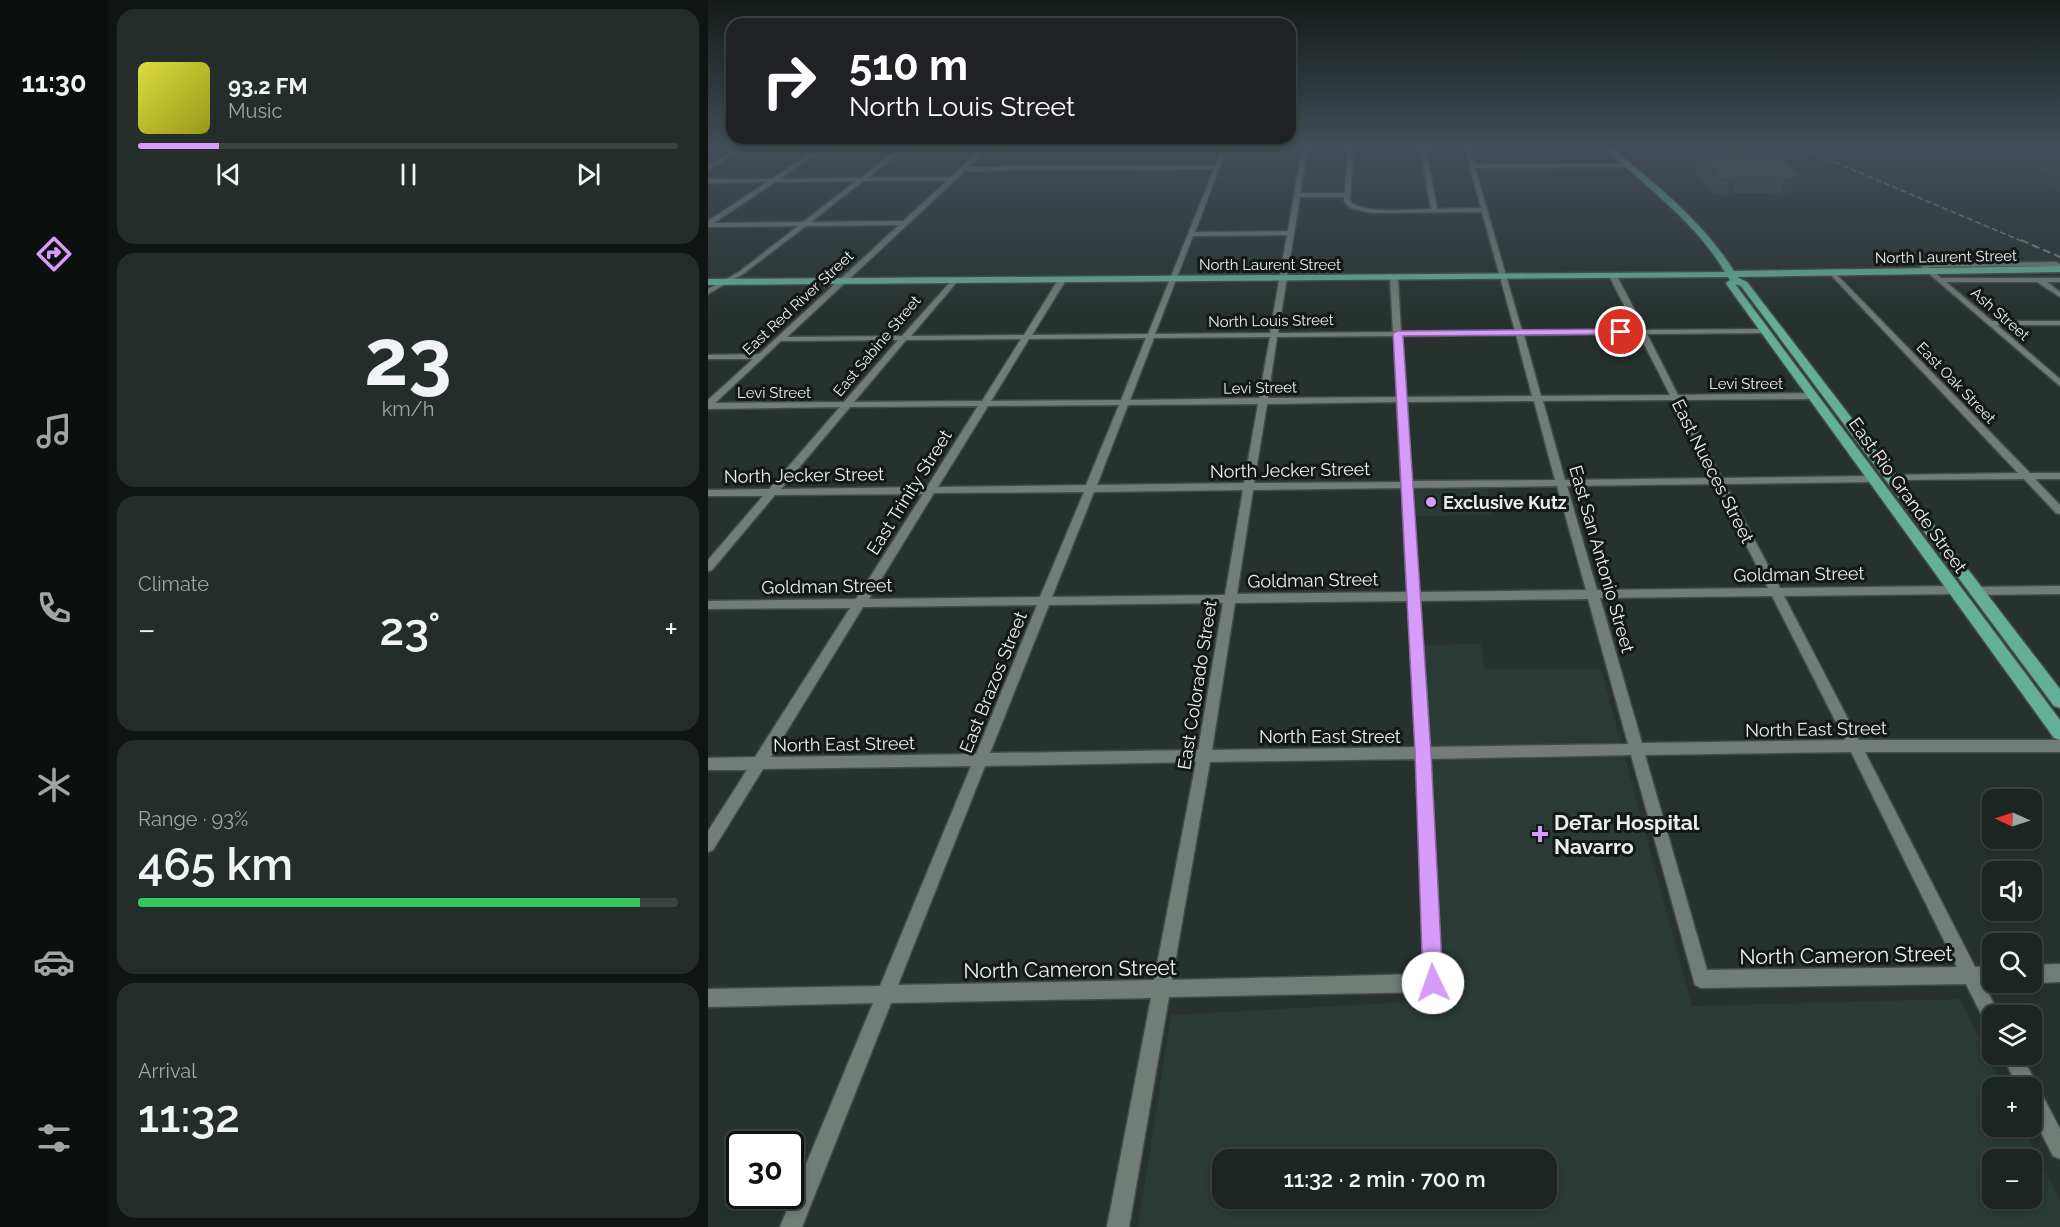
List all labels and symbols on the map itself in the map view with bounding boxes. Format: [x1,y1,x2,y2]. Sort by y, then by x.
street label: East Red River Street [739,247,857,359]
street label: North Laurent Street [1875,247,2017,267]
street label: North Laurent Street [1199,256,1341,274]
street label: Ash Street [1967,284,2033,344]
street label: East Sabine Street [830,292,924,400]
pin [1595,306,1646,357]
street label: North Louis Street [1208,311,1334,331]
street label: East Oak Street [1913,339,1999,427]
street label: Levi Street [1709,375,1783,393]
street label: Levi Street [1223,378,1297,398]
street label: Levi Street [737,384,811,402]
street label: East Nueces Street [1668,396,1758,546]
street label: East Rio Grande Street [1845,413,1971,577]
street label: East Trinity Street [862,426,956,558]
street label: North Jecker Street [1210,458,1370,482]
street label: North Jecker Street [724,463,884,487]
street label: East San Antonio Street [1565,463,1639,655]
place label: Exclusive Kutz [1443,492,1567,513]
marker: Exclusive Kutz [1424,495,1438,509]
street label: Goldman Street [1733,562,1865,586]
street label: Goldman Street [1247,568,1379,592]
street label: Goldman Street [761,574,893,598]
street label: East Colorado Street [1173,599,1221,771]
street label: East Brazos Street [955,608,1031,756]
street label: North East Street [1745,717,1887,741]
street label: North East Street [1259,726,1401,747]
street label: North East Street [773,732,915,756]
north arrow [1982,789,2042,849]
place label: DeTar Hospital Navarro [1554,810,1700,859]
marker: DeTar Hospital Navarro [1531,825,1549,843]
street label: North Cameron Street [1739,941,1953,969]
position arrow [1401,951,1465,1015]
street label: North Cameron Street [963,955,1177,983]
speed limit sign: 30 [726,1131,804,1209]

